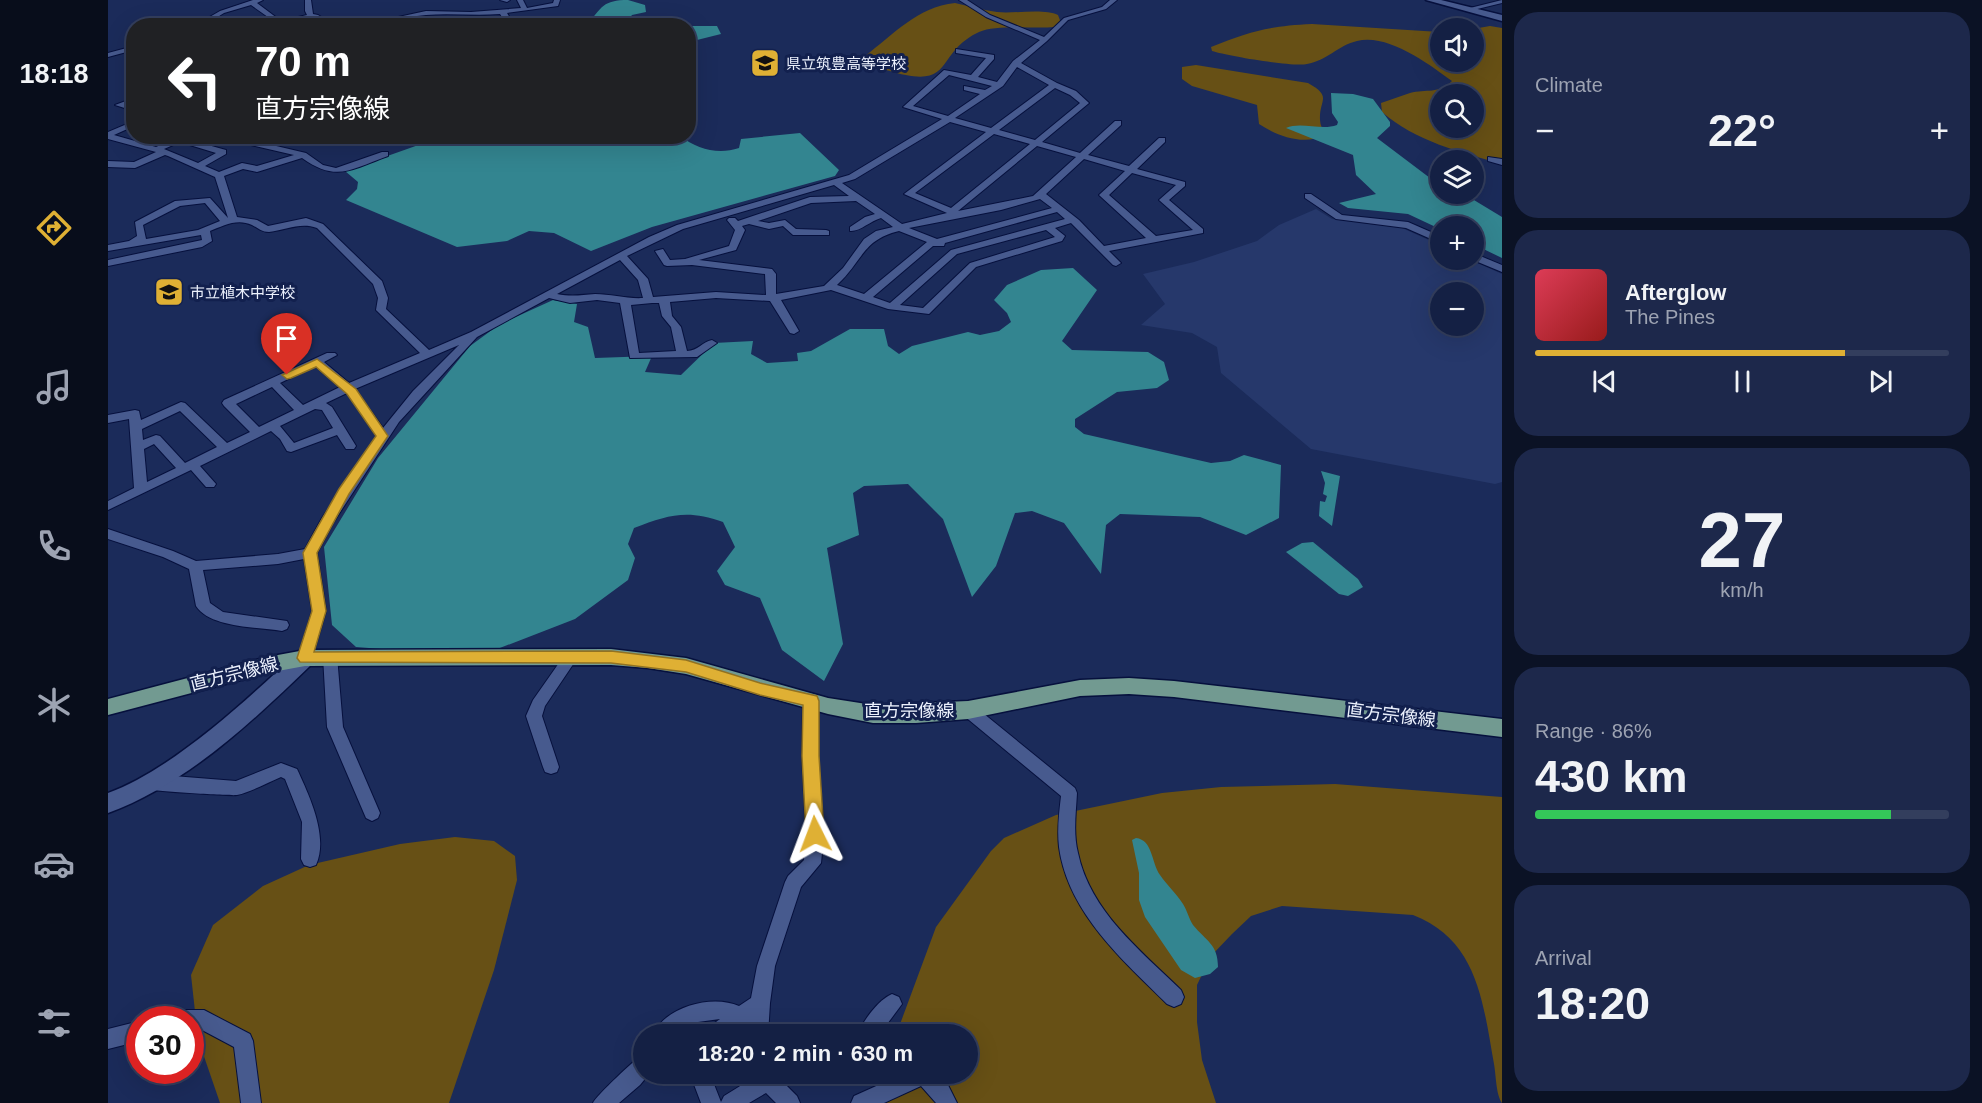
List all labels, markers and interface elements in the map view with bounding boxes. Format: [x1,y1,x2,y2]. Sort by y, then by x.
map controls [1430,18,1484,336]
button: sound [1430,18,1484,72]
text: 70 m [255,38,351,85]
icon: left [156,42,234,120]
school or university icon: 県立筑豊高等学校 [749,47,781,79]
place label: 県立筑豊高等学校 [786,55,906,72]
text: 18:18 [19,59,89,89]
text: Climate [1535,74,1603,96]
button: search [1430,84,1484,138]
text: 直方宗像線 [255,94,390,124]
text: 22° [1708,105,1776,156]
text: − [1535,112,1554,149]
text: + [1930,112,1949,149]
button: layers [1430,150,1484,204]
icon: directions [33,207,75,249]
button: + [1430,216,1484,270]
school or university icon: 市立植木中学校 [153,276,185,308]
text: Afterglow [1625,280,1726,305]
button: − [1430,282,1484,336]
place label: 市立植木中学校 [190,284,295,301]
text: The Pines [1625,306,1715,328]
pin [261,313,312,375]
icon: arrive [270,322,303,355]
icon: previous [1588,365,1621,398]
icon: pause [1726,365,1759,398]
icon: next [1864,365,1897,398]
icon: music [33,366,75,408]
text: 27 [1699,496,1785,584]
icon: phone [33,525,75,567]
text: km/h [1720,579,1764,601]
street label: 直方宗像線 [188,653,280,695]
icon: climate [33,684,75,726]
street label: 直方宗像線 [1345,700,1437,730]
street label: 直方宗像線 [864,701,954,721]
text: Range · 86% [1535,720,1652,742]
text: 430 km [1535,751,1688,802]
position arrow [783,802,847,866]
icon: car [33,843,75,885]
text: Arrival [1535,947,1592,969]
text: 18:20 [1535,978,1650,1029]
icon: filters [33,1002,75,1044]
speed limit sign: 30 [126,1006,204,1084]
text: 18:20 · 2 min · 630 m [698,1041,913,1066]

